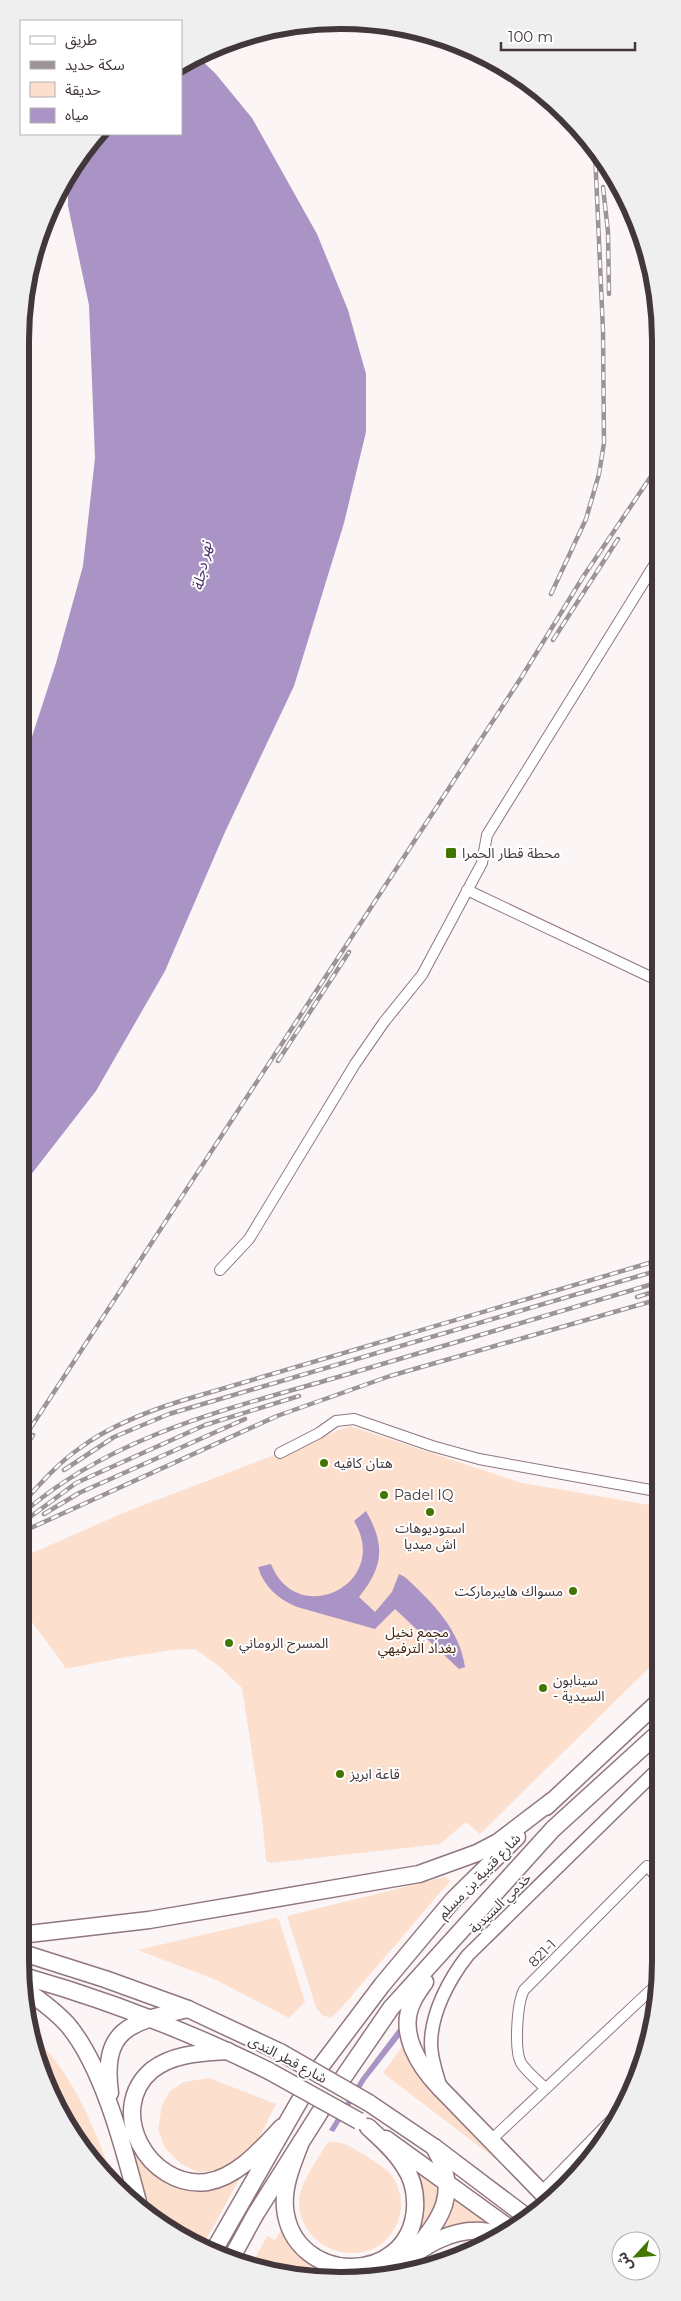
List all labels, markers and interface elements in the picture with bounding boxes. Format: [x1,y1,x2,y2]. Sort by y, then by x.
legend [20,20,182,135]
scale bar [501,20,635,52]
text: 100 m [508,27,553,46]
text: طريق [65,30,97,50]
text: سكة حديد [65,55,125,74]
text: حديقة [65,80,101,99]
text: مياه [65,105,89,124]
water label: نهر دجلة [187,538,216,592]
place label: محطة قطار الحمرا [462,844,560,862]
marker: محطة قطار الحمرا [444,846,458,860]
place label: هتان كافيه [334,1454,393,1472]
marker: هتان كافيه [318,1457,330,1469]
place label: Padel IQ [394,1486,454,1504]
marker: Padel IQ [378,1489,390,1501]
marker: استوديوهات اش ميديا [424,1506,436,1518]
place label: استوديوهات اش ميديا [395,1519,465,1553]
place label: مسواك هايبرماركت [455,1582,563,1600]
marker: مسواك هايبرماركت [567,1585,579,1597]
park label: مجمع نخيل بغداد الترفيهي [378,1623,456,1659]
place label: المسرح الروماني [239,1634,328,1654]
marker: المسرح الروماني [223,1637,235,1649]
place label: سينابون - السيدية [553,1671,605,1705]
marker: سينابون - السيدية [537,1682,549,1694]
place label: قاعة ابريز [349,1765,400,1783]
marker: قاعة ابريز [334,1768,346,1780]
street label: شارع قتيبة بن مسلم [434,1829,526,1924]
street label: خدمي السيدية [465,1869,536,1939]
street label: 821-1 [524,1935,560,1971]
street label: شارع قطر الندى [245,2031,330,2089]
north arrow [611,2231,661,2281]
text: ش [612,2249,637,2274]

